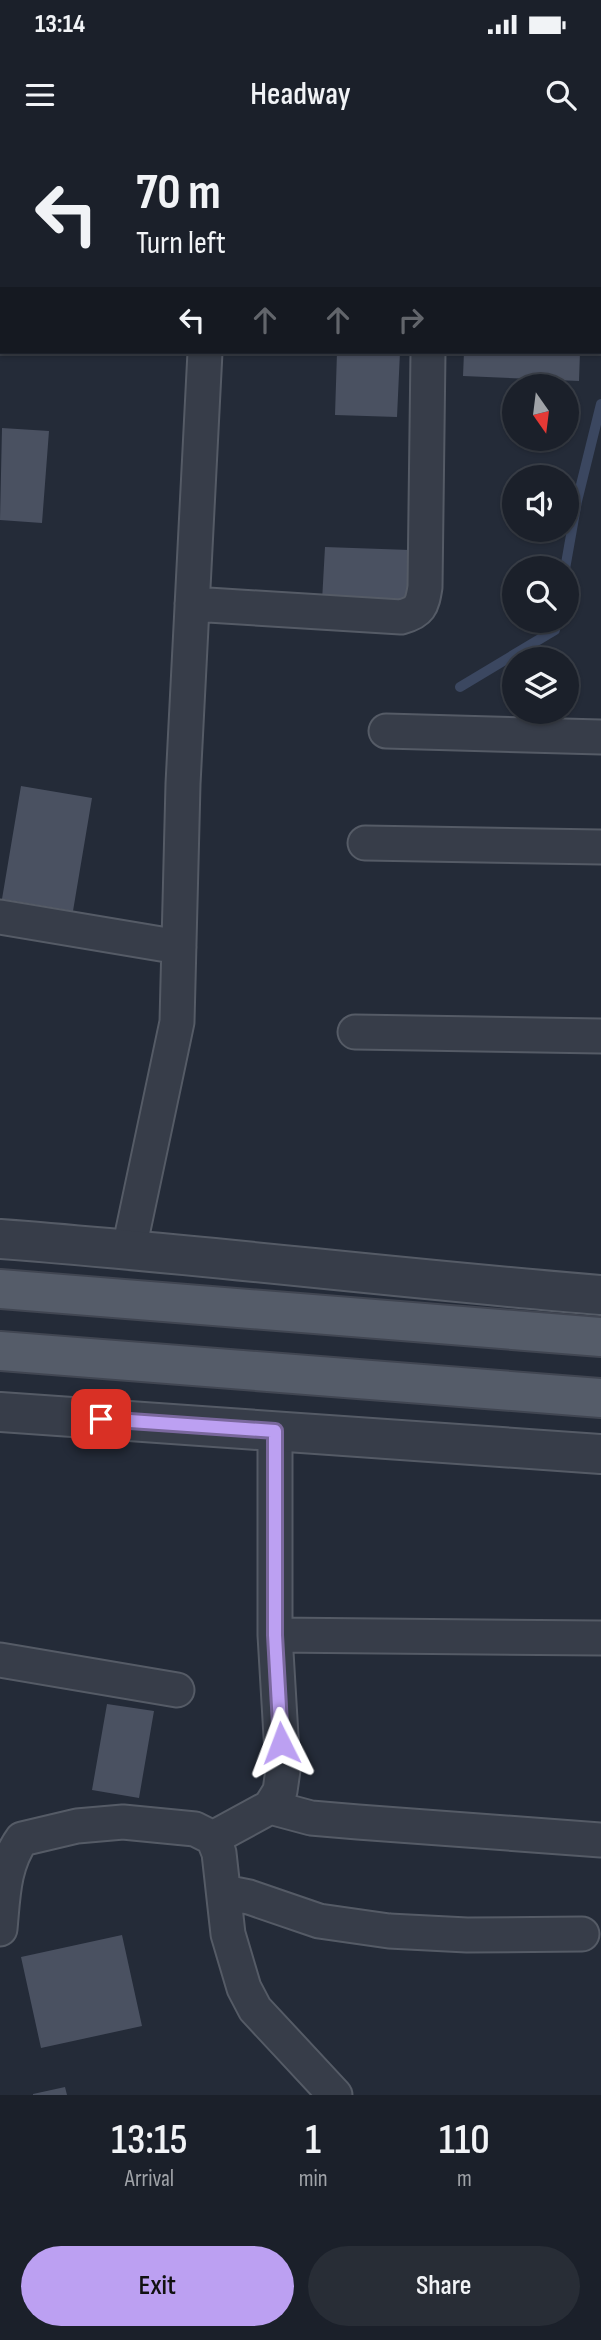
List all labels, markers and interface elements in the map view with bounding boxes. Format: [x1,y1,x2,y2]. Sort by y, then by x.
text: 13:14 [35,9,85,40]
text: Headway [250,75,351,114]
icon: menu [21,76,59,114]
icon: search [542,76,580,114]
text: 70 m [136,164,221,223]
icon: left [21,168,112,259]
text: Turn left [136,224,226,263]
icon: left [173,301,211,339]
icon: ahead [246,301,284,339]
icon: ahead [319,301,357,339]
icon: right [392,301,430,339]
north arrow [502,374,579,452]
map controls [502,374,579,724]
button: sound [502,465,579,542]
button: search [502,556,579,633]
button: layers [502,647,579,724]
pin [71,1389,131,1449]
icon: arrive [82,1400,120,1438]
position arrow [244,1706,318,1780]
text: 13:15 [111,2115,188,2166]
text: 1 [305,2115,321,2166]
text: 110 [439,2115,490,2166]
text: Arrival [125,2165,174,2193]
text: min [299,2165,328,2193]
text: m [457,2165,472,2193]
button: Exit [21,2246,294,2326]
button: Share [308,2246,580,2326]

